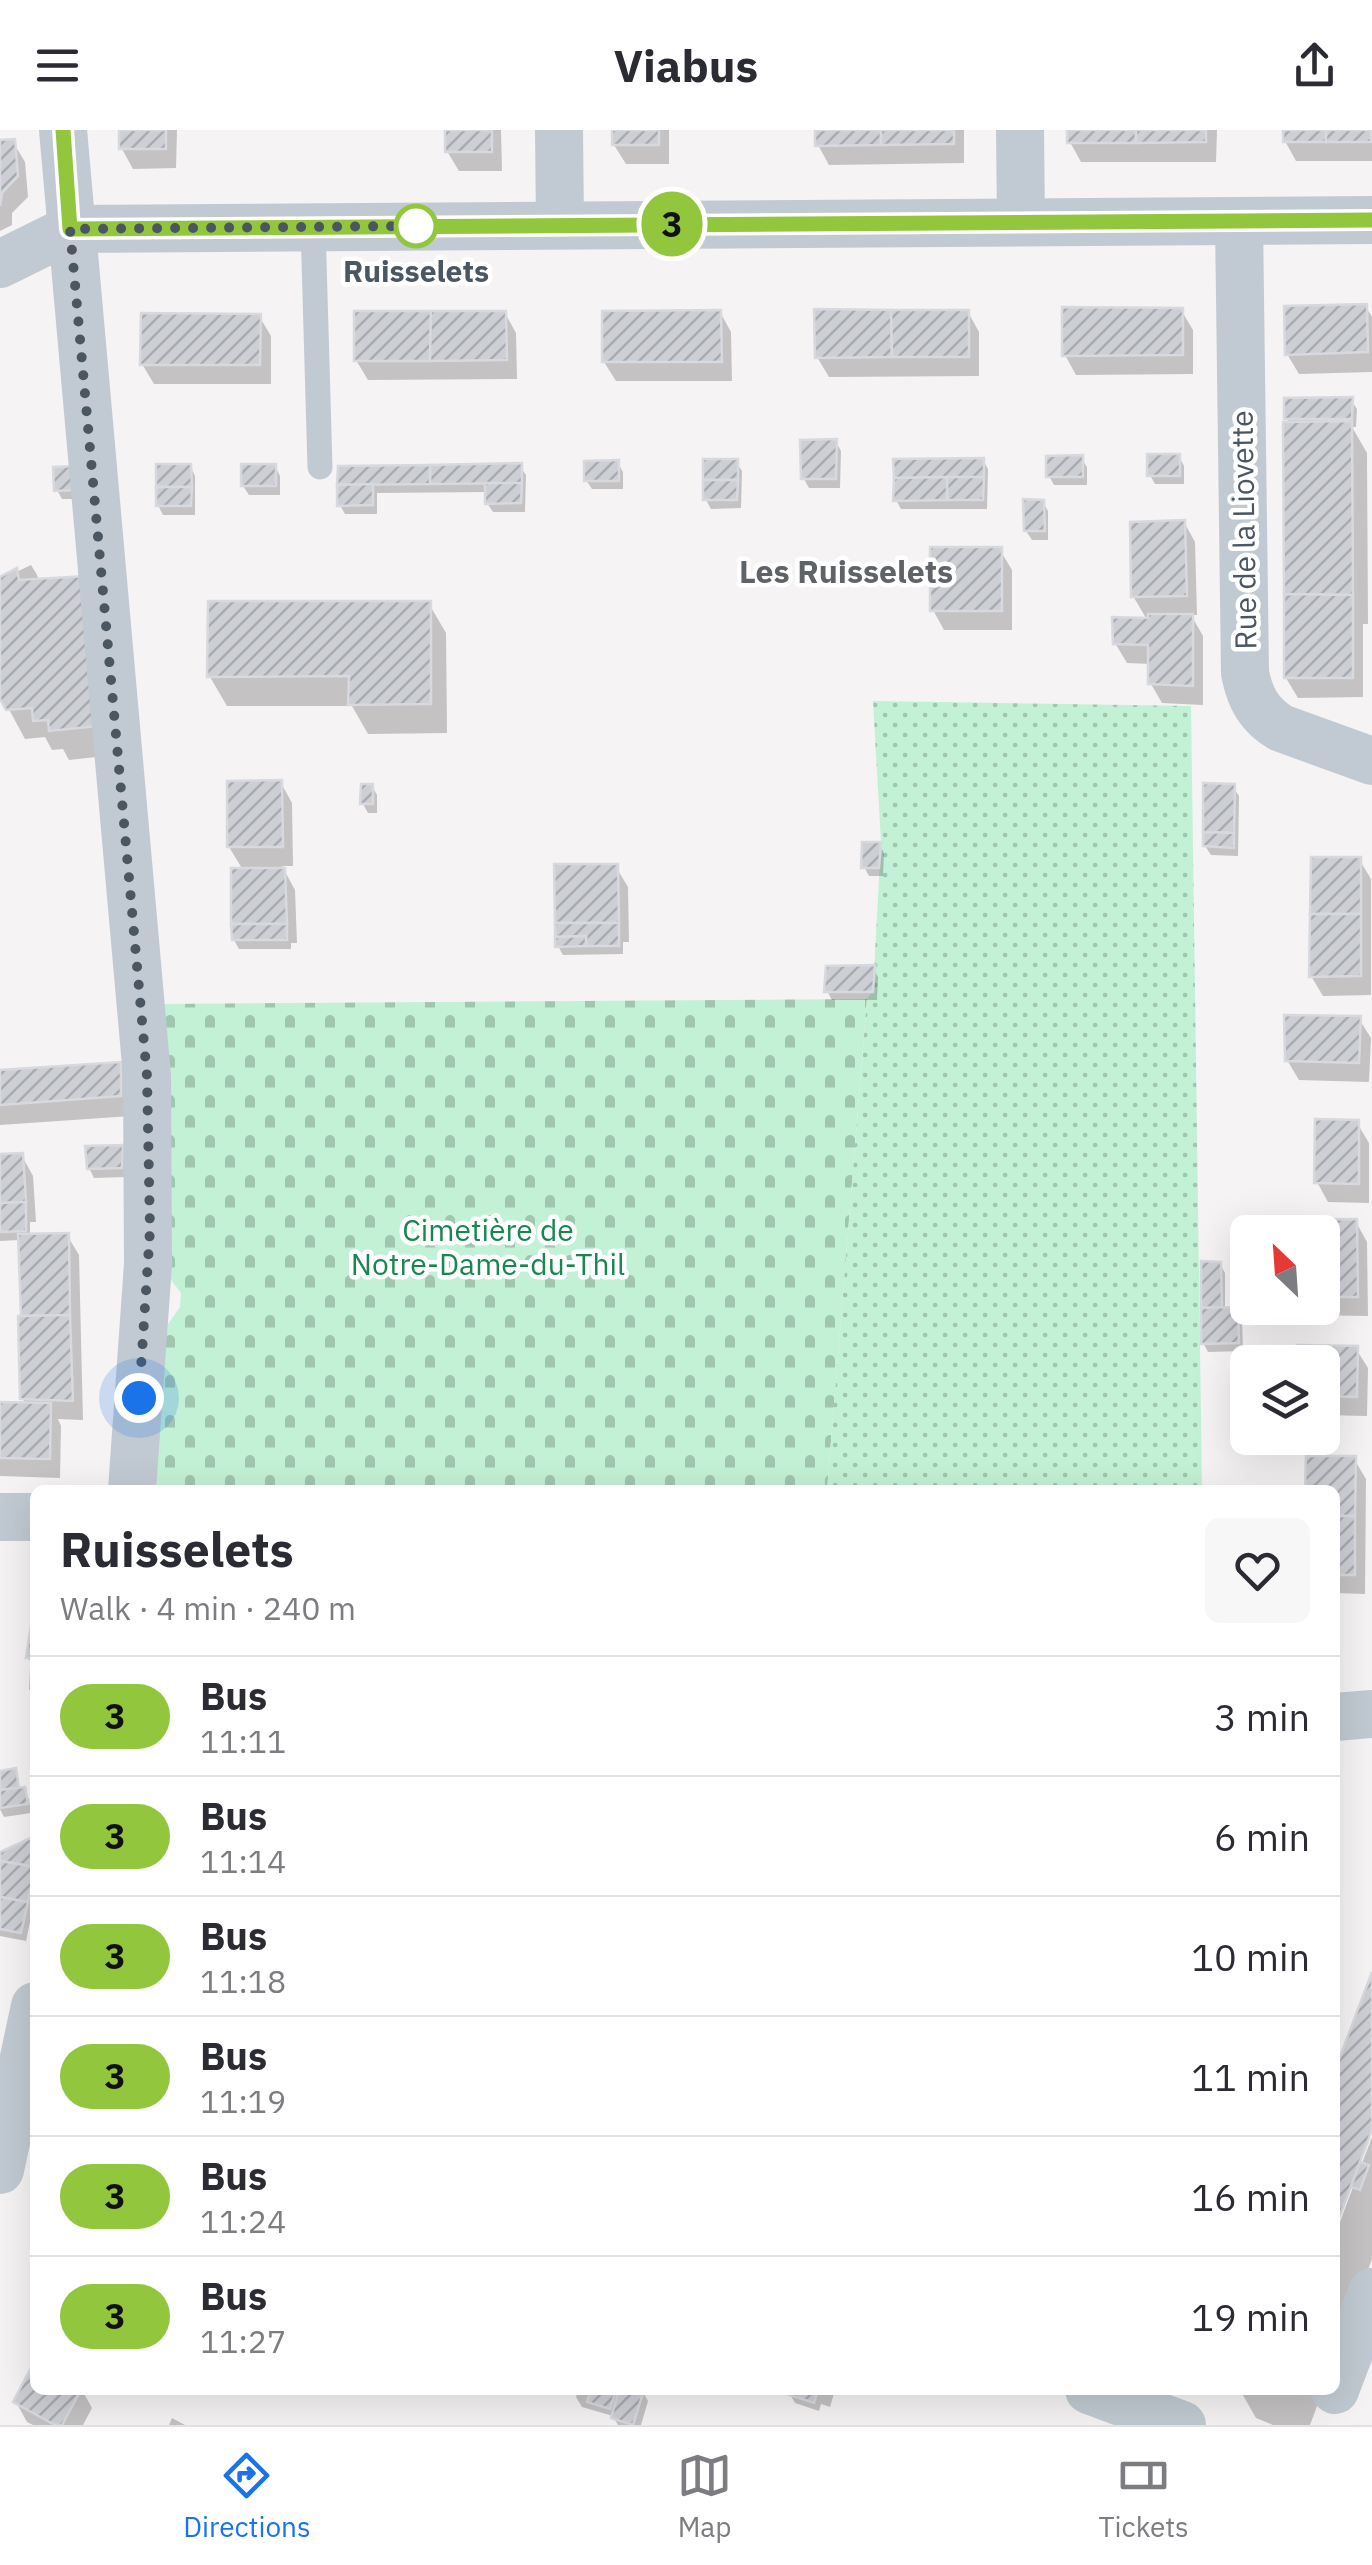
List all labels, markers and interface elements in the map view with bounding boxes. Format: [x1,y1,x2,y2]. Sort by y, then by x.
text: Viabus [614,36,758,94]
icon: menu [30,38,85,93]
icon: share [1287,38,1342,93]
line badge: 3 [640,192,704,256]
text: 3 [661,201,683,247]
marker: Ruisselets [395,205,437,247]
place label: Ruisselets [343,251,489,290]
street label: Rue de la Liovette [1221,410,1265,650]
district label: Les Ruisselets [739,550,953,592]
park label: Cimetière de Notre-Dame-du-Thil [351,1210,625,1283]
north arrow [1230,1215,1340,1325]
map controls [1230,1215,1340,1455]
button: layers [1230,1345,1340,1455]
your location [114,1373,164,1423]
text: Ruisselets [60,1518,294,1580]
button: heart [1205,1518,1310,1623]
text: Walk · 4 min · 240 m [60,1587,356,1629]
text: Bus [200,1671,267,1720]
text: 3 min [1214,1692,1310,1741]
text: 3 [104,1693,126,1739]
text: 11:11 [200,1720,286,1762]
text: Bus [200,1791,267,1840]
text: 6 min [1214,1812,1310,1861]
text: 3 [104,1813,126,1859]
text: 11:14 [200,1840,286,1882]
text: Bus [200,1911,267,1960]
text: 10 min [1191,1932,1310,1981]
text: 3 [104,1933,126,1979]
text: 11:18 [200,1960,286,2002]
text: Bus [200,2031,267,2080]
text: 11 min [1191,2052,1310,2101]
text: 3 [104,2053,126,2099]
text: 11:19 [200,2080,286,2122]
text: Bus [200,2151,267,2200]
text: 16 min [1191,2172,1310,2221]
text: 3 [104,2173,126,2219]
text: 11:24 [200,2200,286,2242]
text: Bus [200,2271,267,2320]
text: 19 min [1191,2292,1310,2341]
text: 3 [104,2293,126,2339]
text: 11:27 [200,2320,286,2362]
tab: Directions [183,2448,311,2545]
tab: Map [677,2448,732,2545]
tab: Tickets [1099,2448,1189,2545]

